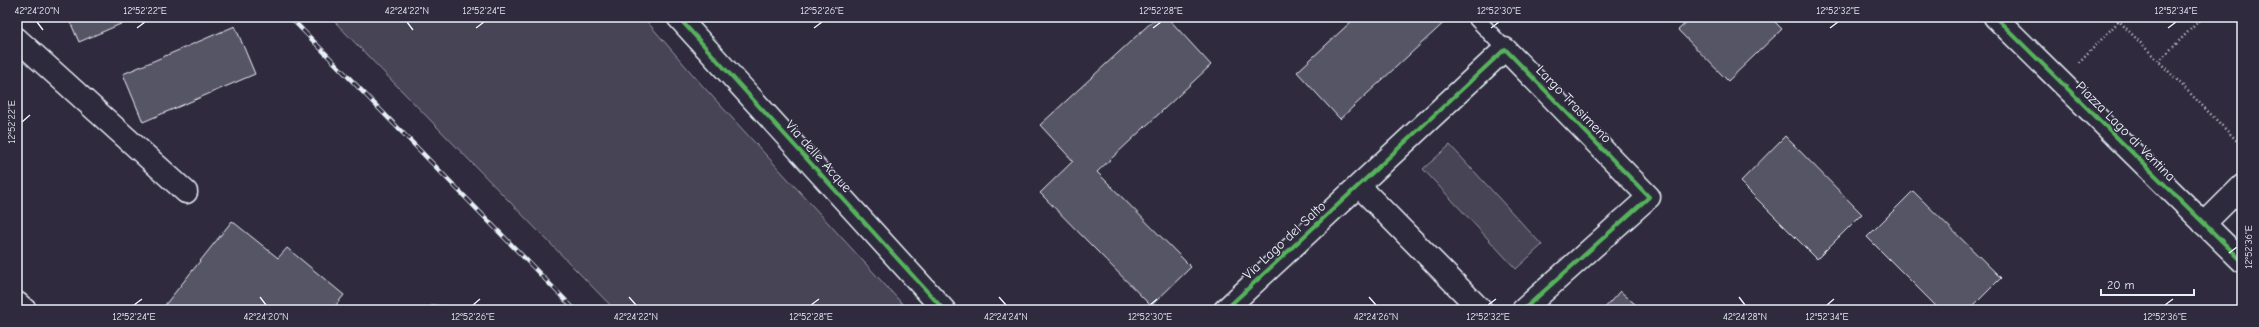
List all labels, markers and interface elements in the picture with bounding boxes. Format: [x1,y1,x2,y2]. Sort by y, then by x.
text: 42°24'20"N [14,5,60,17]
text: 12°52'22"E [123,5,167,17]
text: 42°24'22"N [385,5,429,17]
text: 12°52'24"E [462,5,506,17]
text: 12°52'26"E [800,5,844,17]
text: 12°52'28"E [1139,5,1183,17]
text: 12°52'30"E [1477,5,1521,17]
text: 12°52'32"E [1816,5,1860,17]
text: 12°52'34"E [2155,5,2197,17]
street label: Largo Trasimeno [1532,62,1615,147]
street label: Piazza Lago di Ventina [2072,78,2179,185]
text: 12°52'22"E [6,100,18,144]
street label: Via delle Acque [782,117,855,196]
street label: Via Lago del Salto [1239,198,1329,283]
text: 12°52'36"E [2243,225,2255,269]
scale bar [2101,271,2194,297]
text: 20 m [2107,278,2135,292]
text: 12°52'24"E [112,311,156,323]
text: 42°24'20"N [243,311,289,323]
text: 12°52'26"E [451,311,495,323]
text: 42°24'22"N [614,311,658,323]
text: 12°52'28"E [789,311,833,323]
text: 42°24'24"N [984,311,1028,323]
text: 12°52'30"E [1128,311,1172,323]
text: 42°24'26"N [1354,311,1398,323]
text: 12°52'32"E [1466,311,1510,323]
text: 42°24'28"N [1723,311,1767,323]
text: 12°52'34"E [1806,311,1848,323]
text: 12°52'36"E [2143,311,2187,323]

